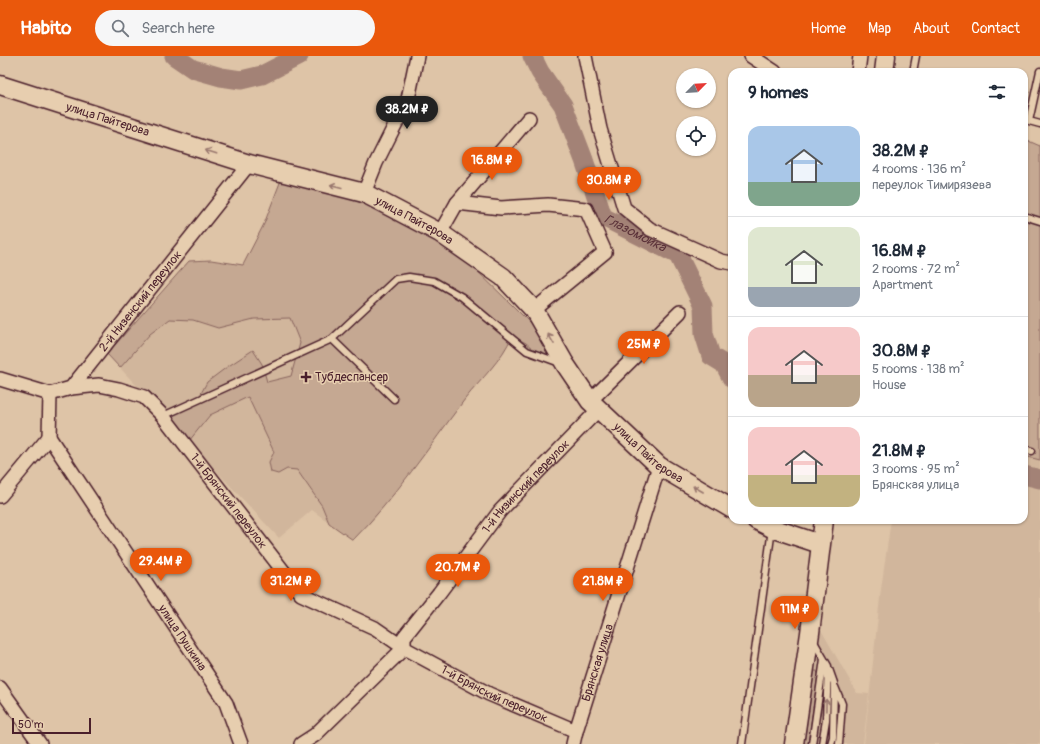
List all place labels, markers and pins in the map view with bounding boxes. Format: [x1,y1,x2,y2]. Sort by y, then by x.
pin: 38.2M ₽ [370,96,444,130]
pin: 16.8M ₽ [455,147,529,181]
pin: 30.8M ₽ [572,167,646,201]
pin: 25M ₽ [616,331,672,365]
place label: Тубдеспансер [315,370,389,385]
marker: Тубдеспансер [300,371,312,383]
pin: 29.4M ₽ [124,548,198,582]
pin: 20.7M ₽ [421,554,495,588]
pin: 31.2M ₽ [254,568,328,602]
pin: 21.8M ₽ [566,568,640,602]
pin: 11M ₽ [767,596,823,630]

